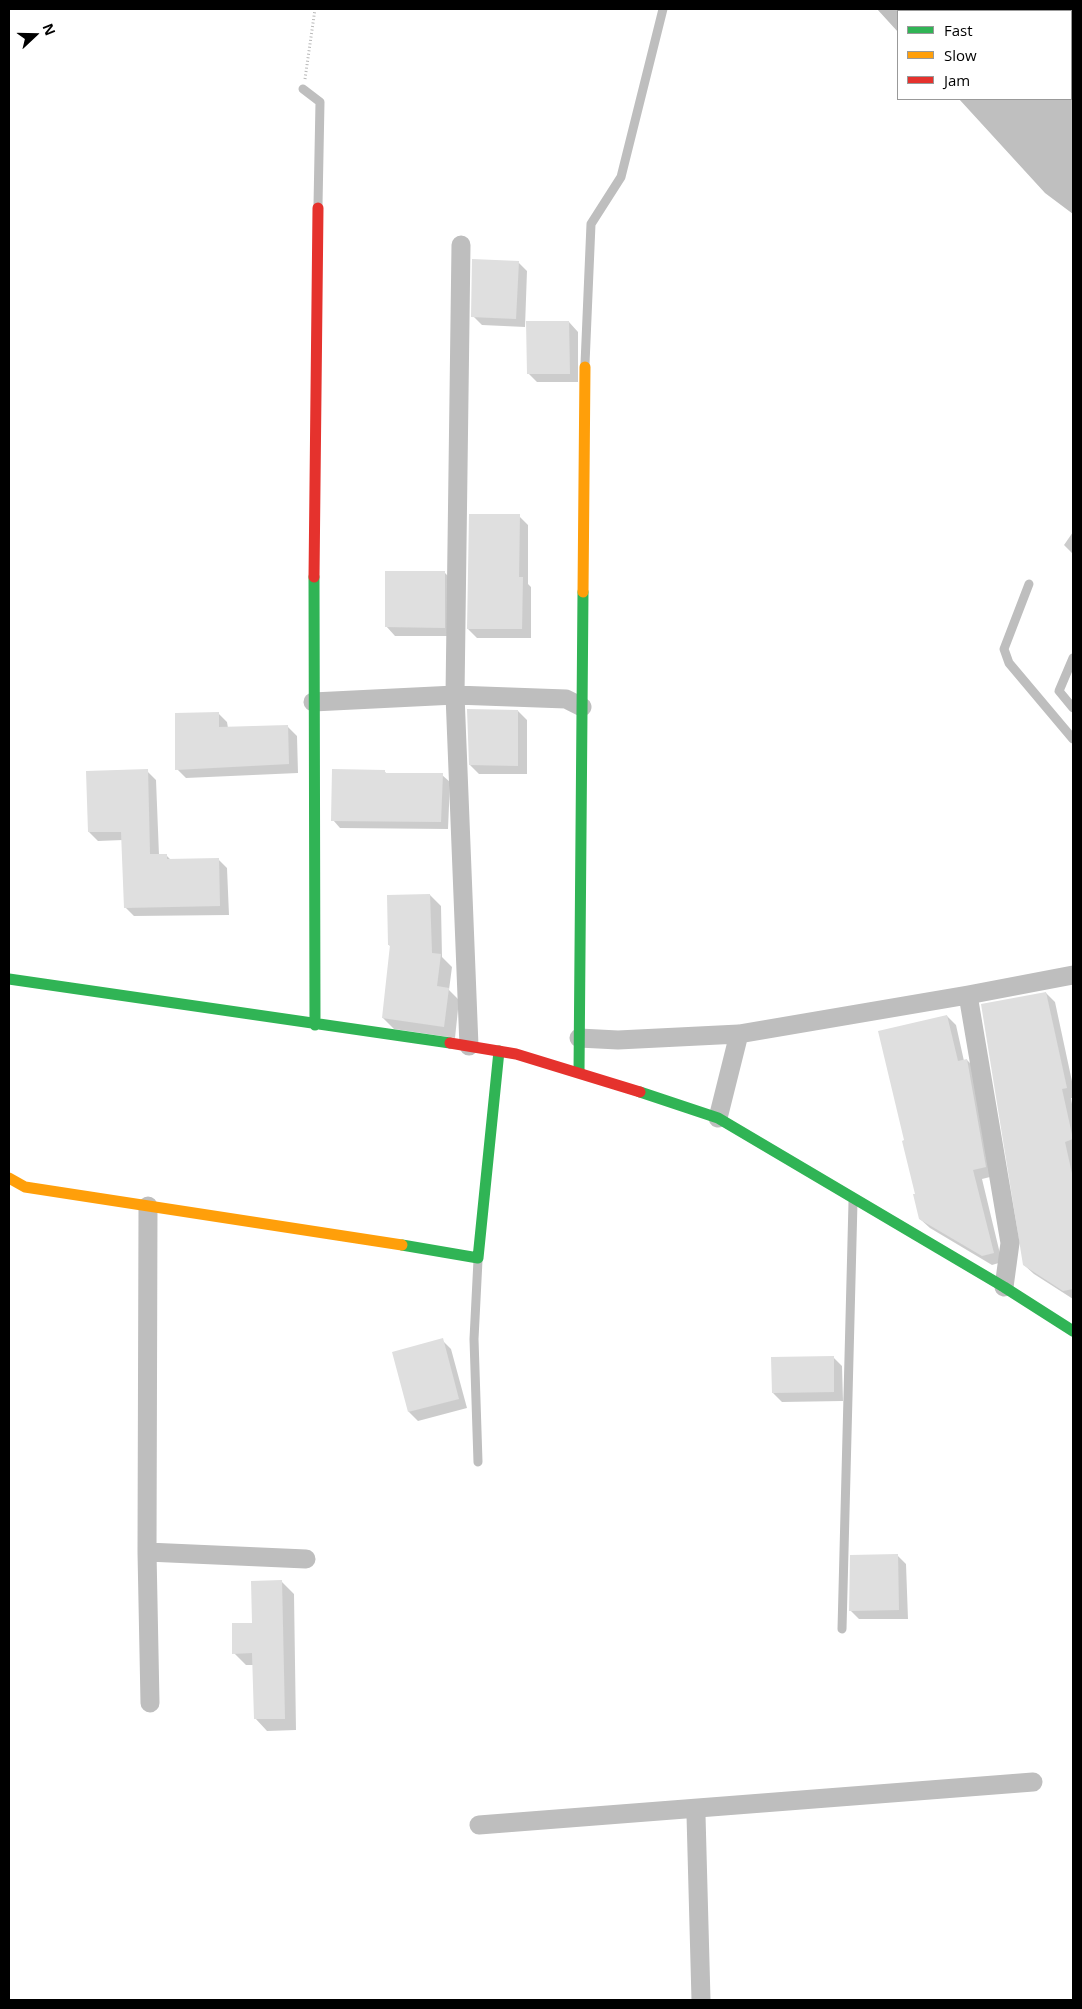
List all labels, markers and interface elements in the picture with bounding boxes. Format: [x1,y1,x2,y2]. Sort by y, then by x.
north arrow [10,10,60,60]
legend [897,10,1072,100]
text: Fast [944,20,973,40]
text: N [39,21,60,38]
text: Slow [944,45,977,65]
text: Jam [944,70,970,90]

